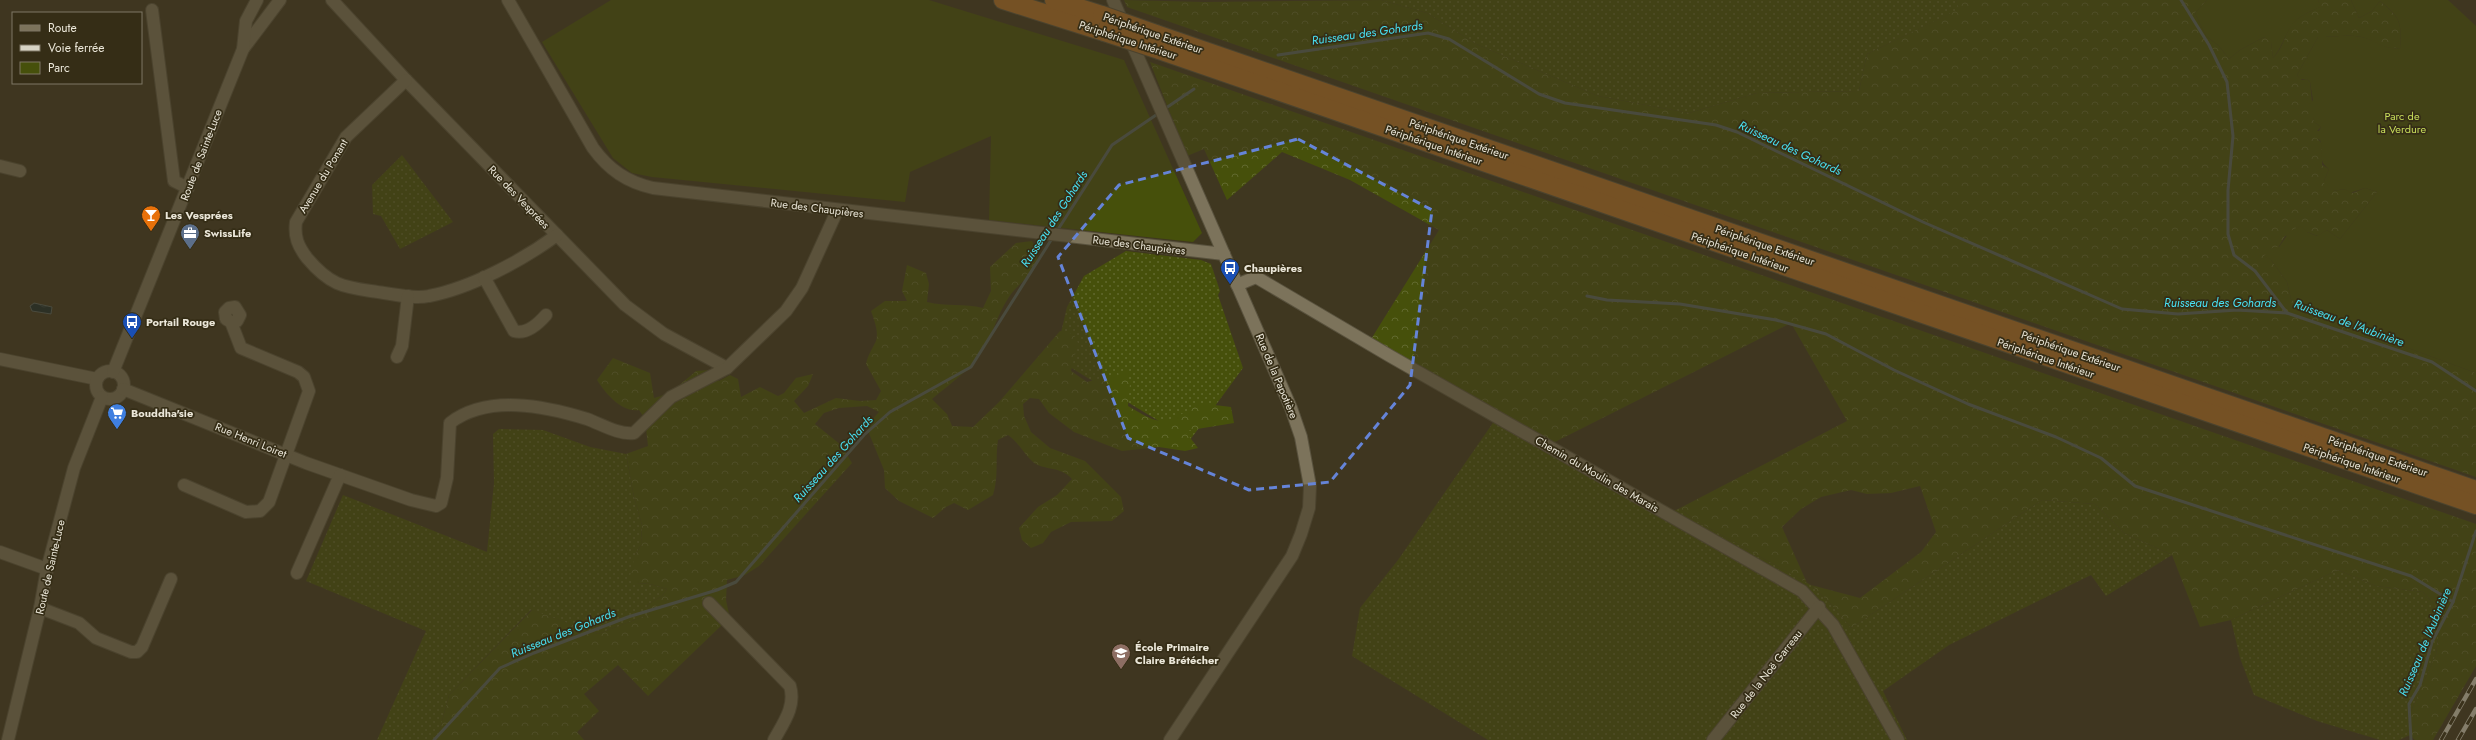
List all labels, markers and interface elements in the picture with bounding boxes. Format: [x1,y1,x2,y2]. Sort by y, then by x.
street label: Périphérique Extérieur [1101,8,1205,58]
legend [12,12,142,84]
water label: Ruisseau des Gohards [1310,16,1424,50]
street label: Périphérique Intérieur [1077,17,1179,63]
text: Route [48,19,77,37]
text: Voie ferrée [48,39,104,57]
text: Parc [48,59,70,77]
street label: Route de Sainte-Luce [176,107,226,203]
park label: Parc de la Verdure [2378,108,2426,137]
street label: Périphérique Extérieur [1407,114,1511,164]
water label: Ruisseau des Gohards [1736,116,1845,180]
street label: Périphérique Intérieur [1383,121,1485,169]
street label: Avenue du Ponant [294,136,352,216]
street label: Rue des Vesprées [485,162,554,233]
water label: Ruisseau des Gohards [1016,167,1092,271]
street label: Rue des Chaupières [770,194,865,222]
bar icon: Les Vesprées [140,204,162,232]
place label: Les Vesprées [165,207,233,223]
street label: Périphérique Extérieur [1713,220,1817,270]
office icon: SwissLife [179,222,201,250]
place label: SwissLife [204,225,251,241]
street label: Périphérique Intérieur [1689,228,1791,276]
street label: Rue des Chaupières [1092,231,1187,259]
bus stop icon: Chaupières [1219,257,1241,285]
place label: Chaupières [1244,260,1302,276]
water label: Ruisseau des Gohards [2164,294,2276,312]
water label: Ruisseau de l'Aubinière [2291,295,2407,351]
bus stop icon: Portail Rouge [121,311,143,339]
place label: Portail Rouge [146,314,215,330]
street label: Périphérique Extérieur [2019,326,2123,376]
street label: Rue de la Papotière [1252,331,1302,421]
street label: Périphérique Intérieur [1995,334,2097,382]
supermarket icon: Bouddha'sie [106,402,128,430]
place label: Bouddha'sie [131,405,193,421]
water label: Ruisseau des Gohards [789,411,877,507]
street label: Rue Henri Loiret [213,418,289,462]
street label: Périphérique Extérieur [2326,431,2430,481]
street label: Chemin du Moulin des Marais [1532,432,1662,516]
street label: Périphérique Intérieur [2301,439,2403,487]
street label: Route de Sainte-Luce [31,518,69,616]
water label: Ruisseau de l'Aubinière [2394,585,2456,699]
water label: Ruisseau des Gohards [508,604,618,662]
street label: Rue de la Noë Garreau [1726,626,1806,722]
place label: École Primaire Claire Brétécher [1135,639,1219,668]
school or university icon: École Primaire Claire Brétécher [1110,642,1132,670]

